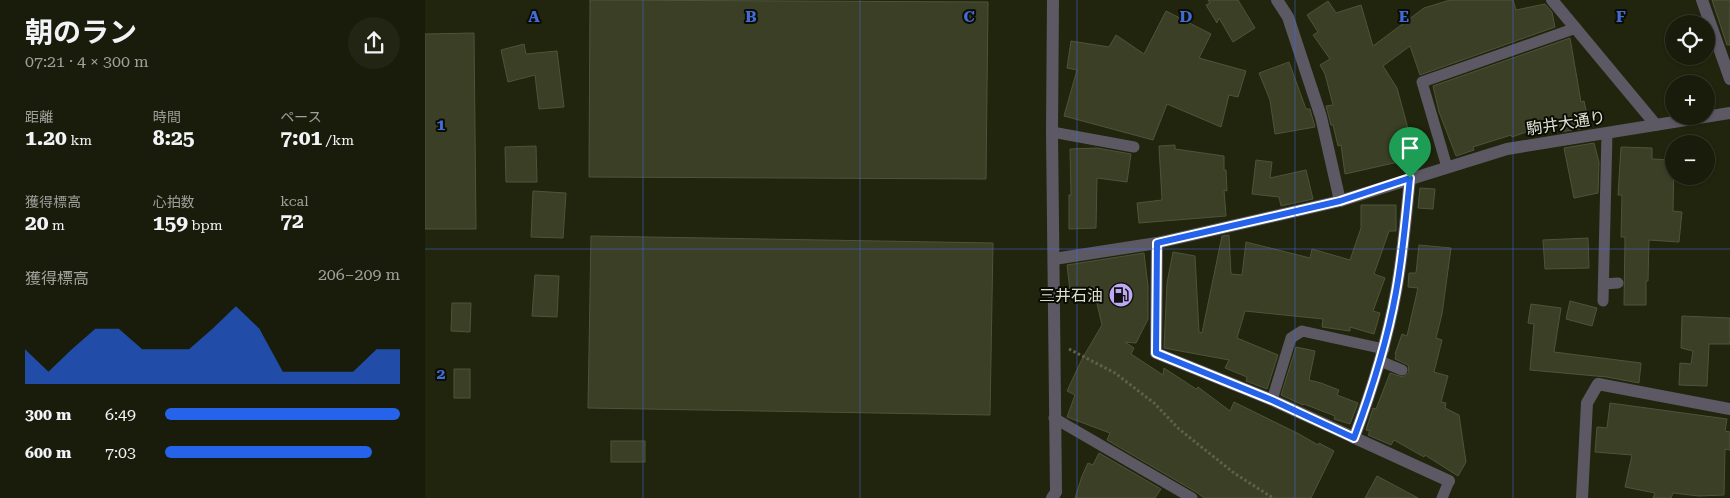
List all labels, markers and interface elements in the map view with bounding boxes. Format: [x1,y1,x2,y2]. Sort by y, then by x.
text: A [528,7,540,26]
text: B [745,7,757,26]
text: C [963,7,975,26]
text: D [1180,7,1193,26]
text: E [1399,7,1409,26]
text: F [1616,7,1626,26]
map controls [1665,15,1715,185]
button: locate [1665,15,1715,65]
text: 朝のラン [25,16,137,49]
button: share [348,17,400,69]
text: 07:21 · 4 × 300 m [25,52,149,71]
button: + [1665,75,1715,125]
street label: 駒井大通り [1525,107,1607,139]
text: 距離 [25,109,53,125]
text: 時間 [153,109,181,125]
text: ペース [280,109,322,125]
text: 1 [437,115,446,134]
text: 1.20 [25,126,67,150]
text: 8:25 [153,126,195,150]
text: 7:01 [280,126,322,150]
pin [1389,127,1431,178]
text: km [67,132,92,148]
text: /km [322,132,354,148]
icon: arrive [1396,134,1424,162]
button: − [1665,135,1715,185]
text: kcal [280,193,309,209]
text: 獲得標高 [25,194,81,210]
text: 心拍数 [153,194,195,210]
text: 72 [280,209,304,233]
text: 20 [25,211,49,235]
text: 159 [153,211,188,235]
text: m [49,217,65,233]
text: bpm [188,217,222,233]
text: 206–209 m [318,265,400,284]
text: 獲得標高 [25,269,89,288]
fuel station icon: 三井石油 [1108,282,1134,308]
place label: 三井石油 [1039,286,1103,305]
text: 2 [437,364,446,383]
text: 300 m [25,405,71,424]
text: 6:49 [105,405,136,424]
text: 600 m [25,443,71,462]
text: 7:03 [105,443,136,462]

